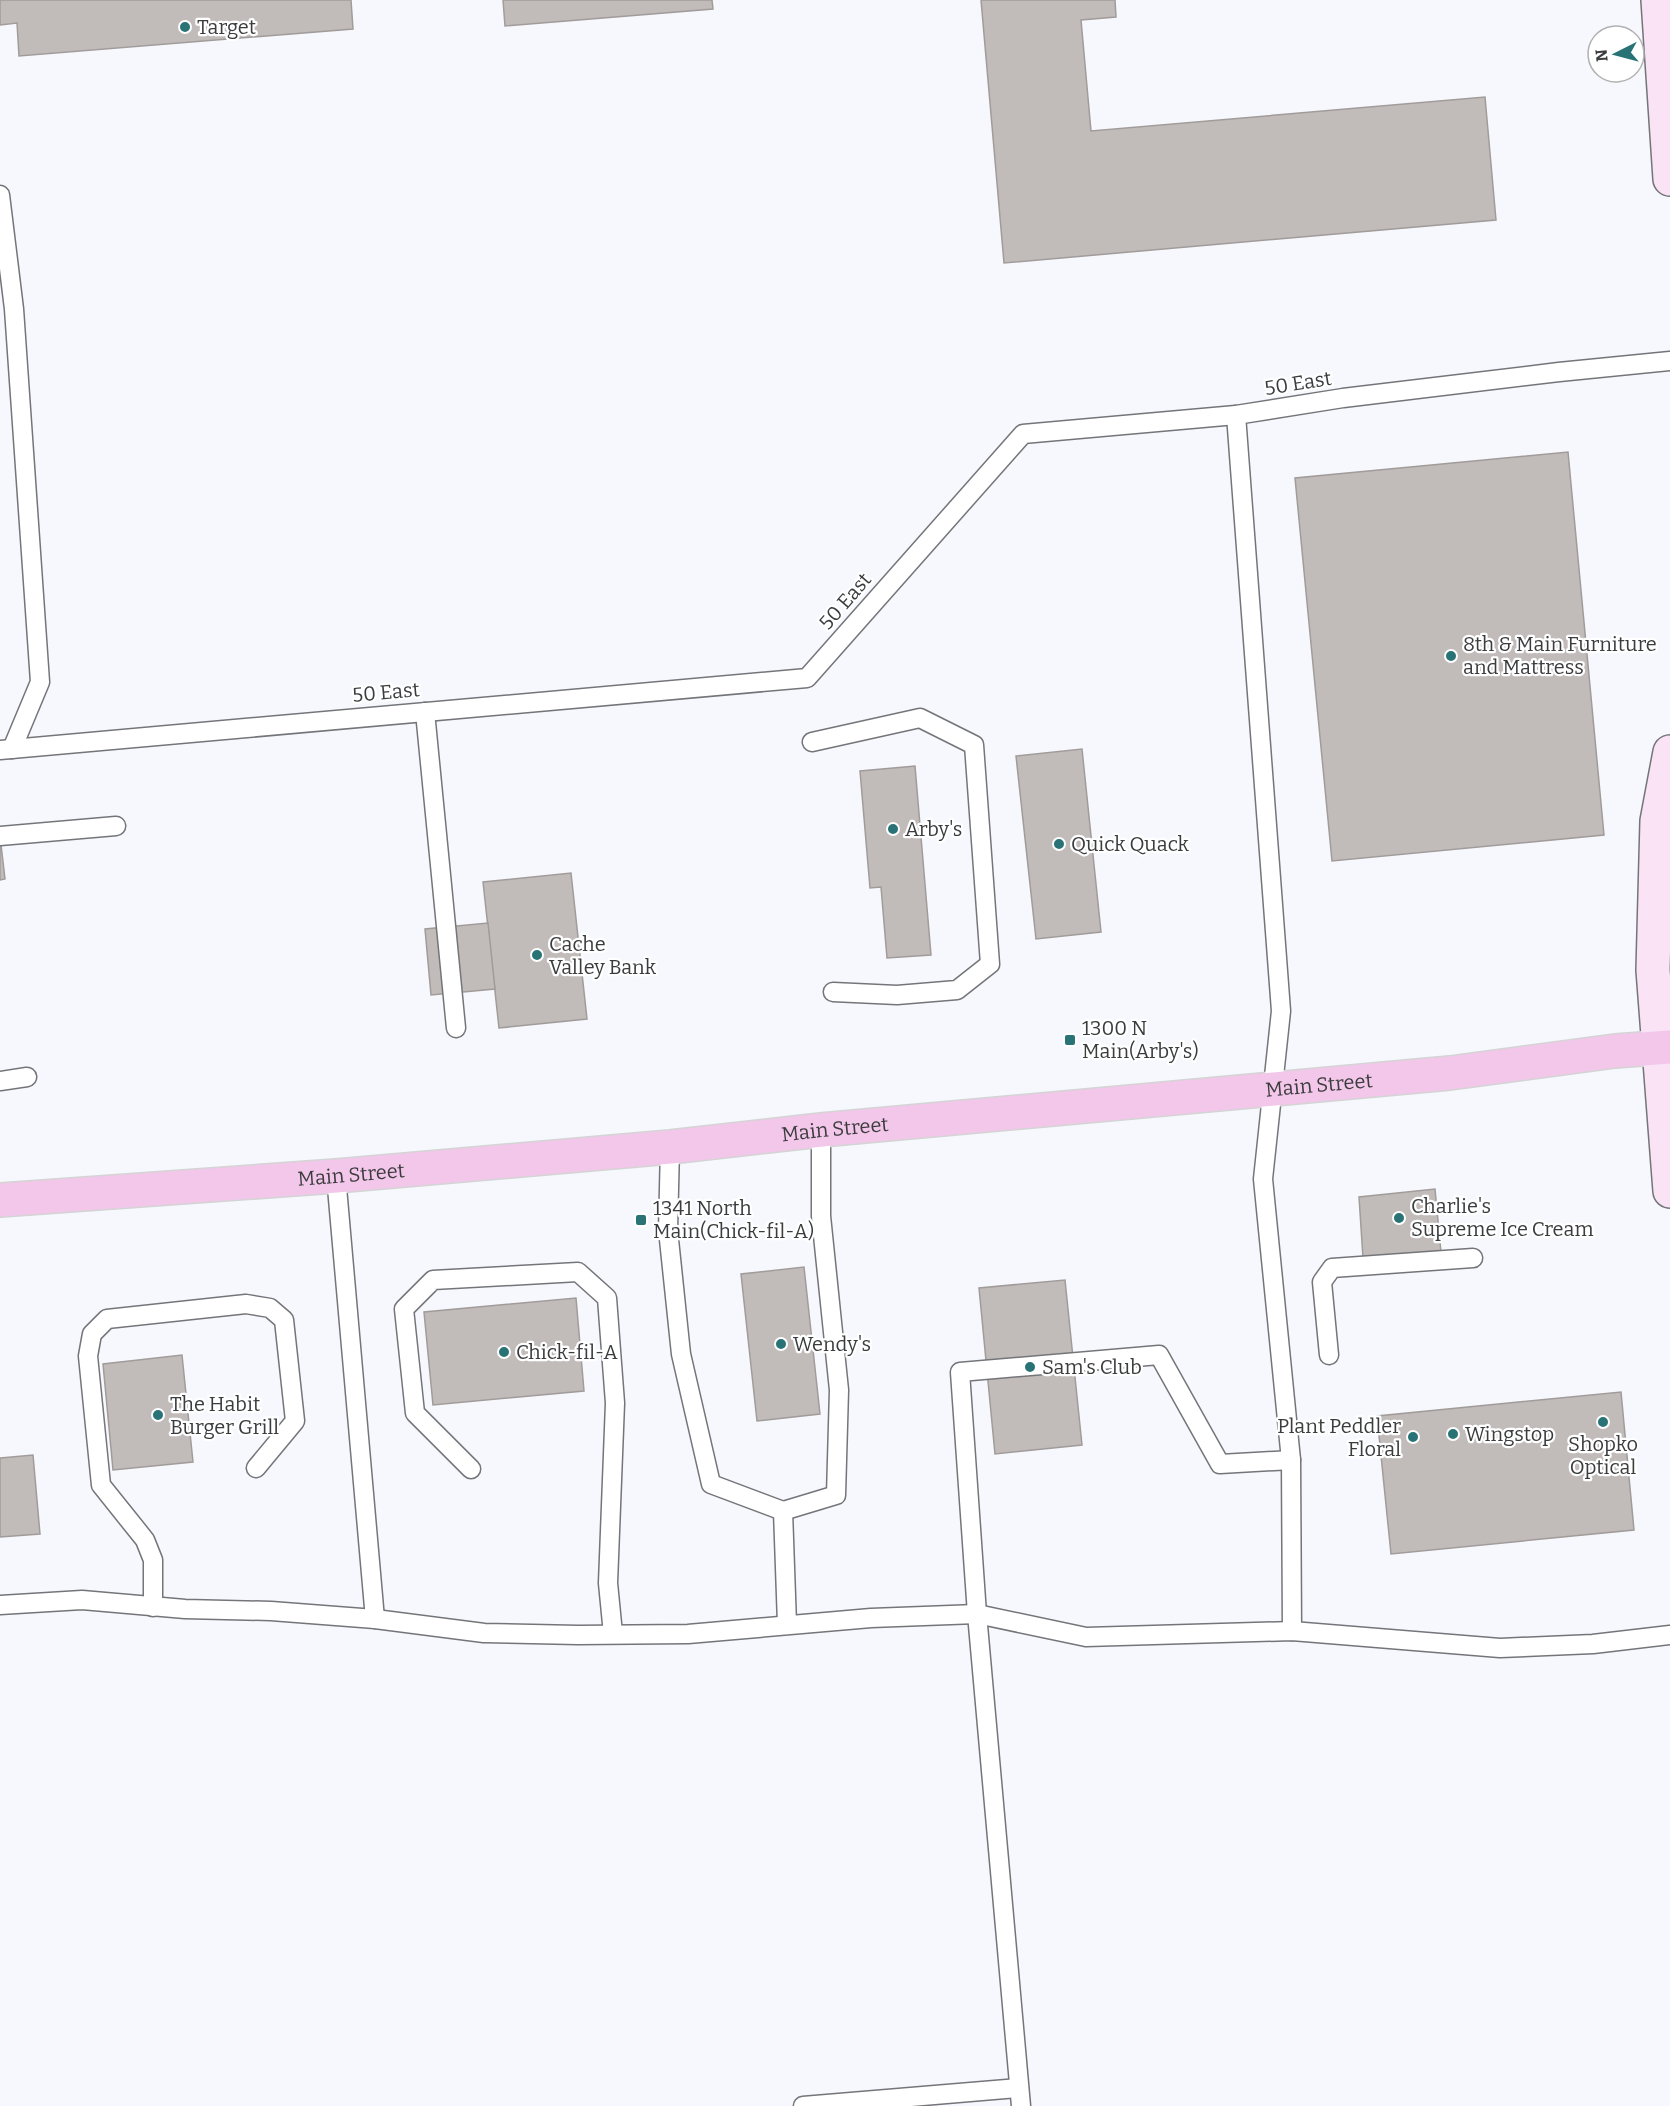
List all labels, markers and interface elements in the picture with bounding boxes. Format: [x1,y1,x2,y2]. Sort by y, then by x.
place label: Target [197,15,256,39]
marker: Target [178,20,192,34]
north arrow [1586,24,1646,84]
text: N [1591,48,1612,63]
street label: 50 East [1263,366,1333,400]
street label: 50 East [814,568,876,634]
place label: 8th & Main Furniture and Mattress [1463,632,1657,679]
marker: 8th & Main Furniture and Mattress [1444,649,1458,663]
street label: 50 East [351,677,421,707]
place label: Arby's [905,817,962,841]
marker: Arby's [886,822,900,836]
place label: Quick Quack [1071,832,1190,856]
marker: Quick Quack [1052,837,1066,851]
place label: Cache Valley Bank [549,932,657,979]
marker: Cache Valley Bank [530,948,544,962]
place label: 1300 N Main(Arby's) [1082,1016,1199,1063]
marker: 1300 N Main(Arby's) [1063,1033,1077,1047]
street label: Main Street [1264,1068,1374,1102]
street label: Main Street [780,1112,890,1146]
street label: Main Street [297,1158,406,1191]
place label: Charlie's Supreme Ice Cream [1411,1194,1594,1241]
place label: 1341 North Main(Chick-fil-A) [653,1196,814,1243]
marker: Charlie's Supreme Ice Cream [1392,1211,1406,1225]
marker: 1341 North Main(Chick-fil-A) [634,1213,648,1227]
place label: Wendy's [793,1332,871,1356]
marker: Wendy's [774,1337,788,1351]
place label: Chick-fil-A [516,1340,619,1364]
marker: Chick-fil-A [497,1345,511,1359]
place label: Sam's Club [1042,1355,1142,1379]
marker: Sam's Club [1023,1360,1037,1374]
place label: The Habit Burger Grill [170,1392,279,1439]
marker: The Habit Burger Grill [151,1408,165,1422]
place label: Plant Peddler Floral [1277,1414,1401,1461]
marker: Shopko Optical [1596,1415,1610,1429]
place label: Wingstop [1465,1422,1554,1446]
marker: Wingstop [1446,1427,1460,1441]
marker: Plant Peddler Floral [1406,1430,1420,1444]
place label: Shopko Optical [1568,1432,1638,1479]

